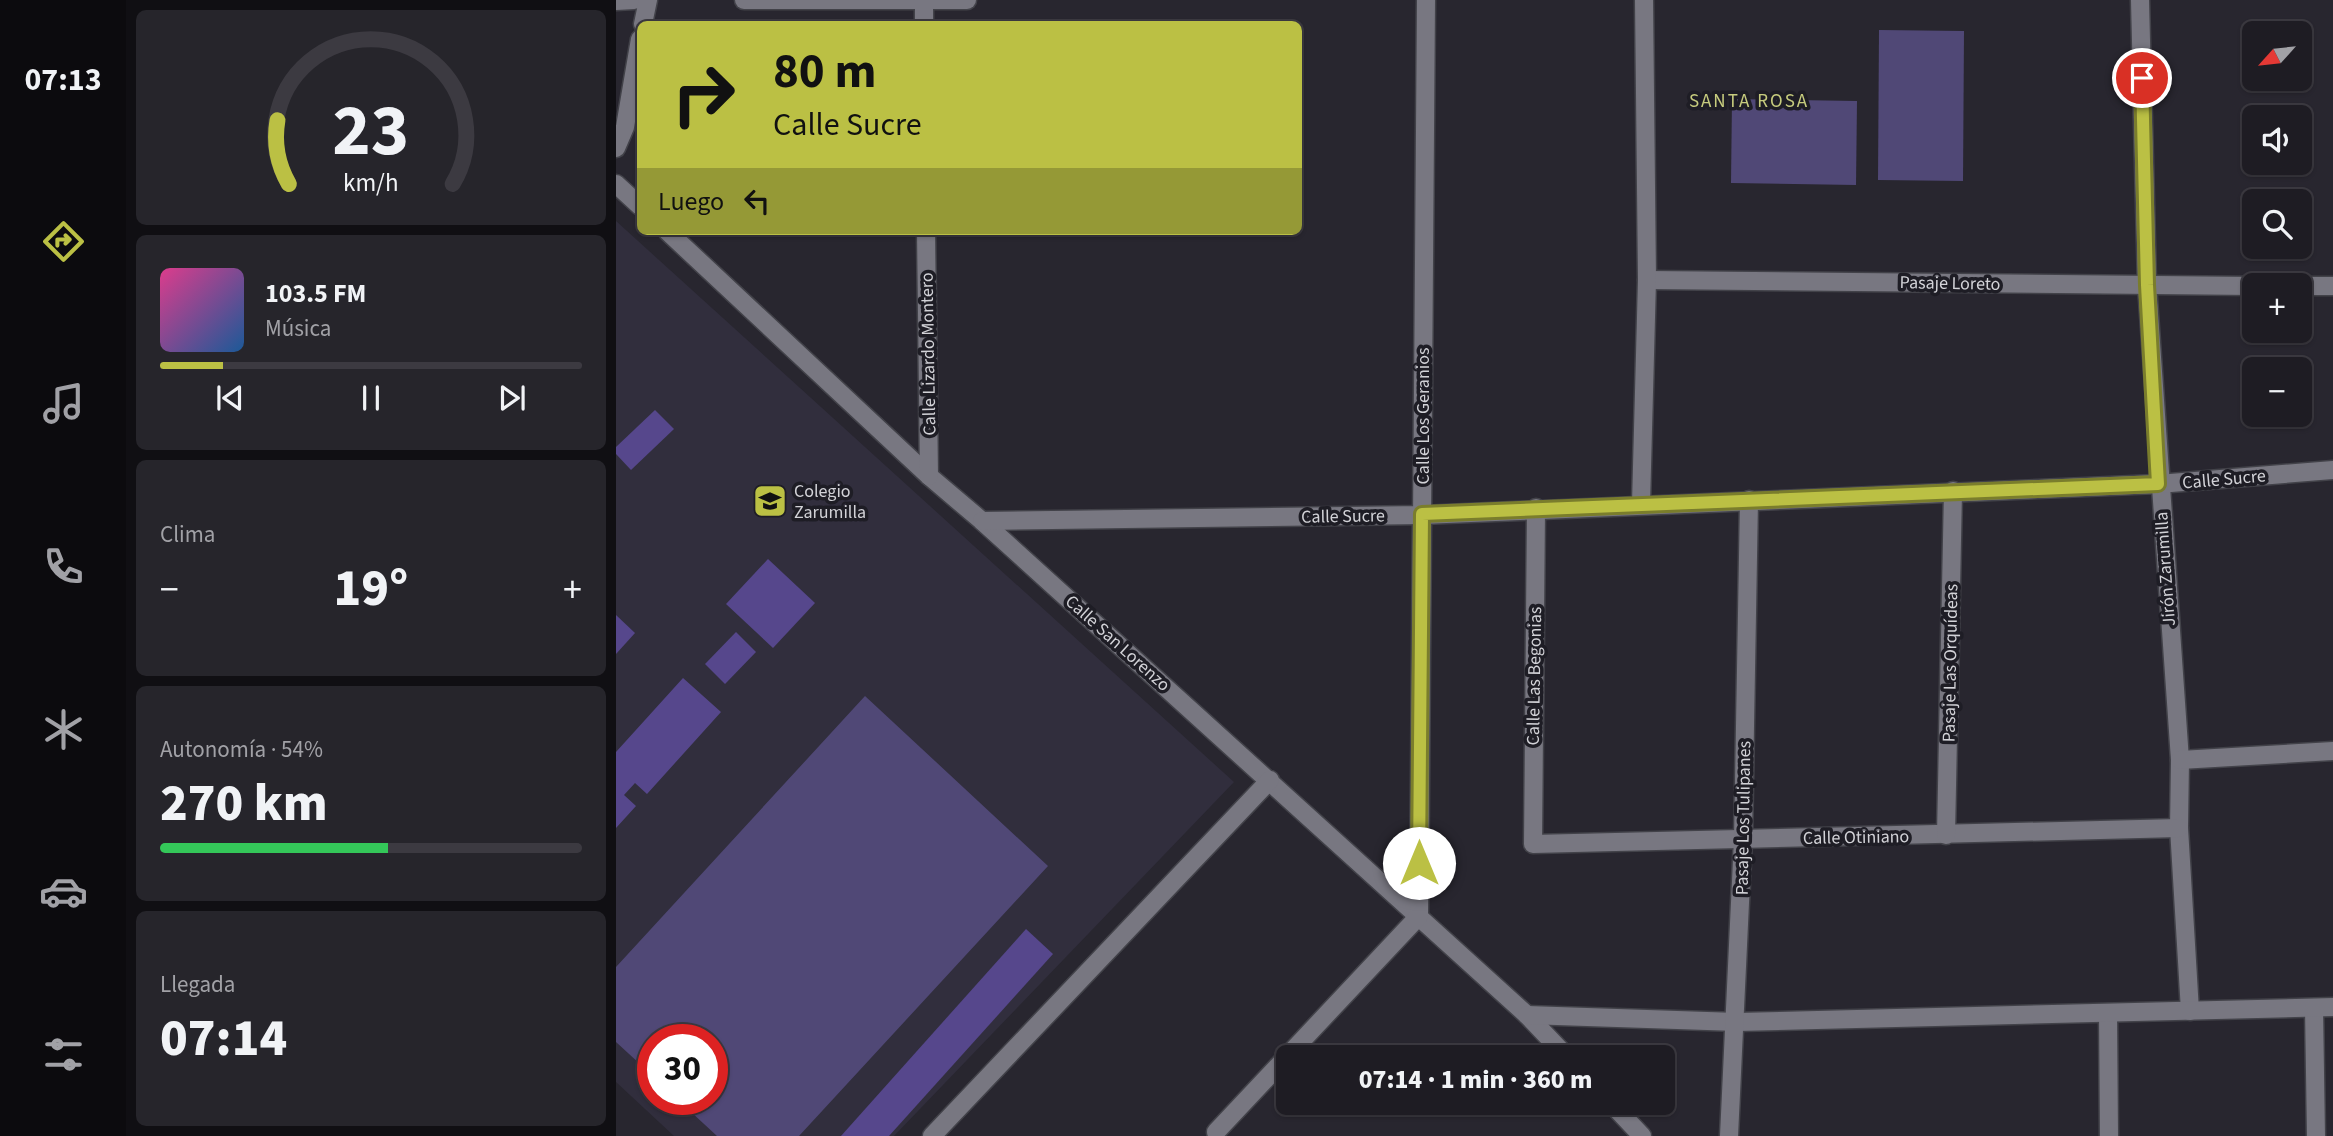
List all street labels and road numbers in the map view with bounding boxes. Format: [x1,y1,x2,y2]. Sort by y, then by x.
street label: Pasaje Loreto [1899,270,2001,297]
street label: Calle Lizardo Montero [915,272,942,436]
street label: Calle Los Geranios [1411,348,1436,484]
street label: Calle Sucre [2181,463,2267,496]
street label: Calle Sucre [1301,503,1385,530]
street label: Jirón Zarumilla [2149,511,2182,627]
street label: Pasaje Las Orquídeas [1937,584,1964,742]
street label: Calle San Lorenzo [1060,589,1176,697]
street label: Calle Las Begonias [1521,606,1548,746]
street label: Pasaje Los Tulipanes [1730,741,1757,895]
street label: Calle Otiniano [1803,824,1909,851]

